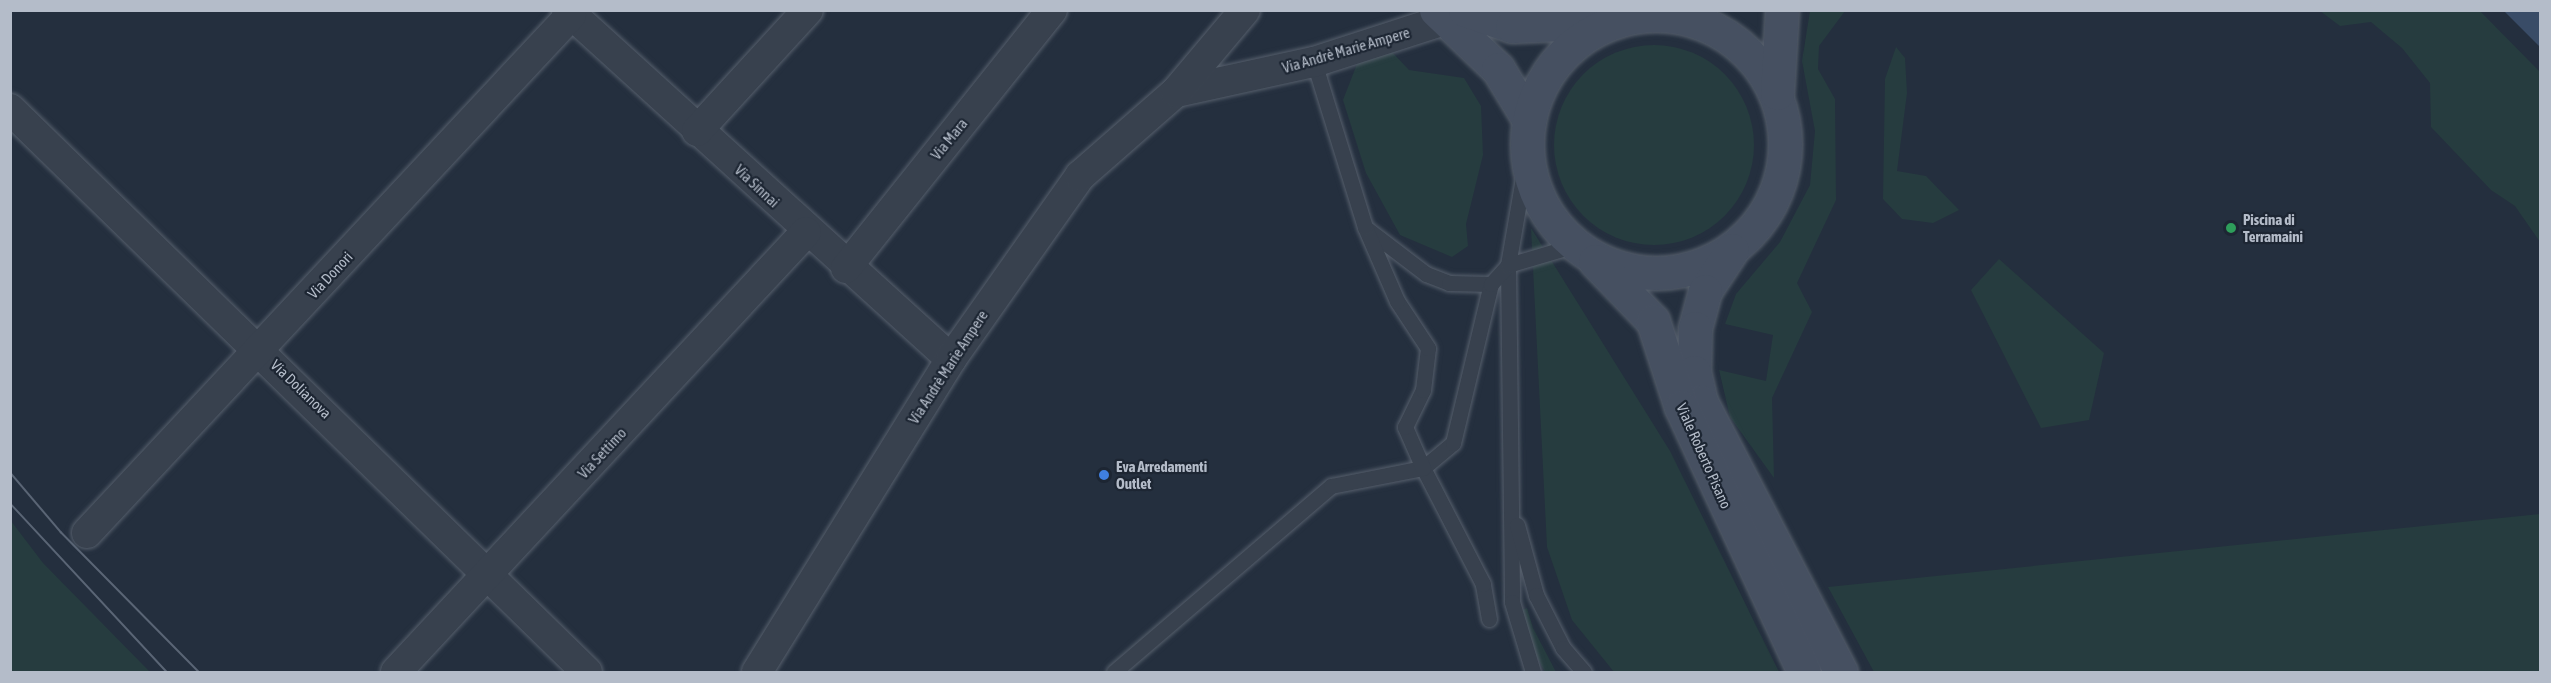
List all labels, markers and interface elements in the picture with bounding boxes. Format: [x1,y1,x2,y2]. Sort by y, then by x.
street label: Via Andrè Marie Ampere [1280,23,1412,77]
street label: Via Mara [927,115,971,163]
street label: Via Sinnai [731,161,783,211]
place label: Piscina di Terramaini [2243,210,2303,245]
marker: Piscina di Terramaini [2224,221,2238,235]
street label: Via Donori [304,248,356,302]
street label: Via Andrè Marie Ampere [905,307,991,427]
street label: Via Dolianova [267,356,335,422]
street label: Viale Roberto Pisano [1673,400,1735,512]
street label: Via Settimo [574,424,630,482]
place label: Eva Arredamenti Outlet [1116,457,1207,492]
marker: Eva Arredamenti Outlet [1097,468,1111,482]

